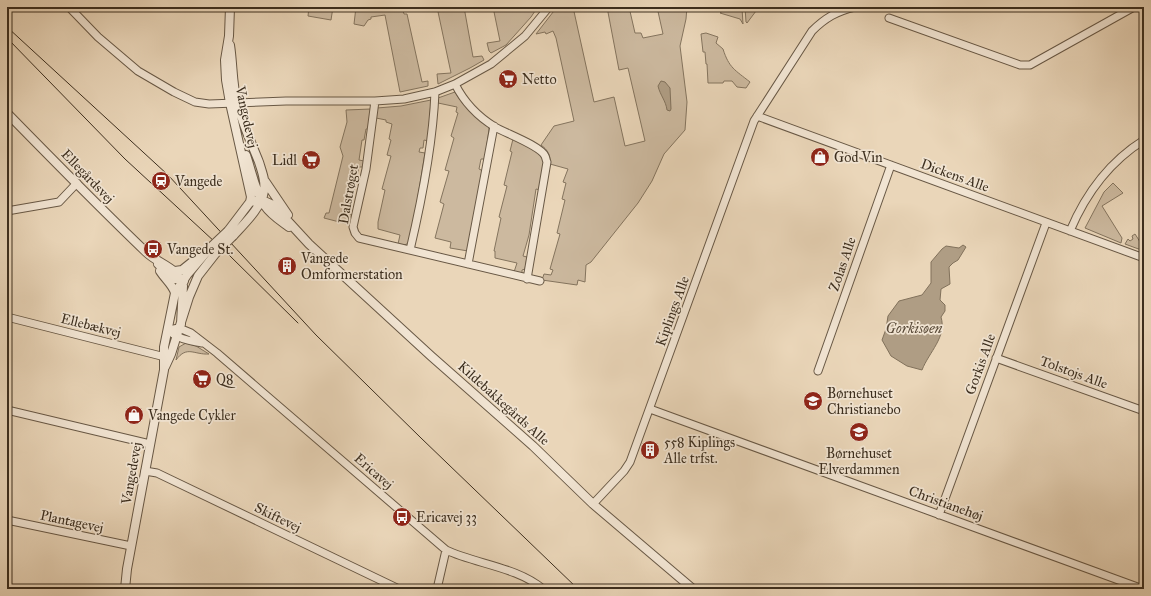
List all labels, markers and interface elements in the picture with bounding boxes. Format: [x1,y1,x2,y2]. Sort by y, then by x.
supermarket icon: Netto [497,68,519,90]
place label: Netto [522,71,557,88]
street label: Vangedevej [231,84,261,150]
street label: Ellegårdsvej [58,146,118,207]
shop icon: God Vin [809,146,831,168]
supermarket icon: Lidl [300,149,322,171]
place label: God Vin [834,149,883,166]
place label: Lidl [272,152,297,169]
street label: Dickens Alle [918,155,991,196]
street label: Dalstrøget [335,163,362,225]
station icon: Vangede [150,170,172,192]
place label: Vangede [174,173,223,190]
street label: Zolas Alle [825,235,860,294]
bus stop icon: Vangede St. [142,238,164,260]
place label: Vangede St. [166,241,233,258]
place label: Vangede Omformerstation [300,250,403,283]
building icon: Vangede Omformerstation [276,255,298,277]
street label: Kiplings Alle [652,274,693,349]
street label: Ellebækvej [59,310,123,341]
water label: Gorkisøen [886,319,943,337]
street label: Gorkis Alle [962,331,999,397]
street label: Tolstojs Alle [1038,352,1110,393]
street label: Kildebakkegårds Alle [454,358,553,449]
supermarket icon: Q8 [191,368,213,390]
place label: Q8 [216,371,236,388]
place label: Børnehuset Christianebo [827,385,901,418]
school or university icon: Børnehuset Christianebo [802,390,824,412]
shop icon: Vangede Cykler [123,404,145,426]
place label: Vangede Cykler [147,407,236,424]
school or university icon: Børnehuset Elverdammen [848,421,870,443]
place label: 558 Kiplings Alle trfst. [663,434,735,467]
building icon: 558 Kiplings Alle trfst. [639,439,661,461]
street label: Vangedevej [117,441,145,507]
place label: Børnehuset Elverdammen [818,445,900,478]
street label: Ericavej [351,450,397,493]
street label: Christianehøj [906,482,985,525]
street label: Skiftevej [252,499,304,536]
bus stop icon: Ericavej 33 [391,506,413,528]
street label: Plantagevej [39,507,105,536]
place label: Ericavej 33 [416,509,477,526]

